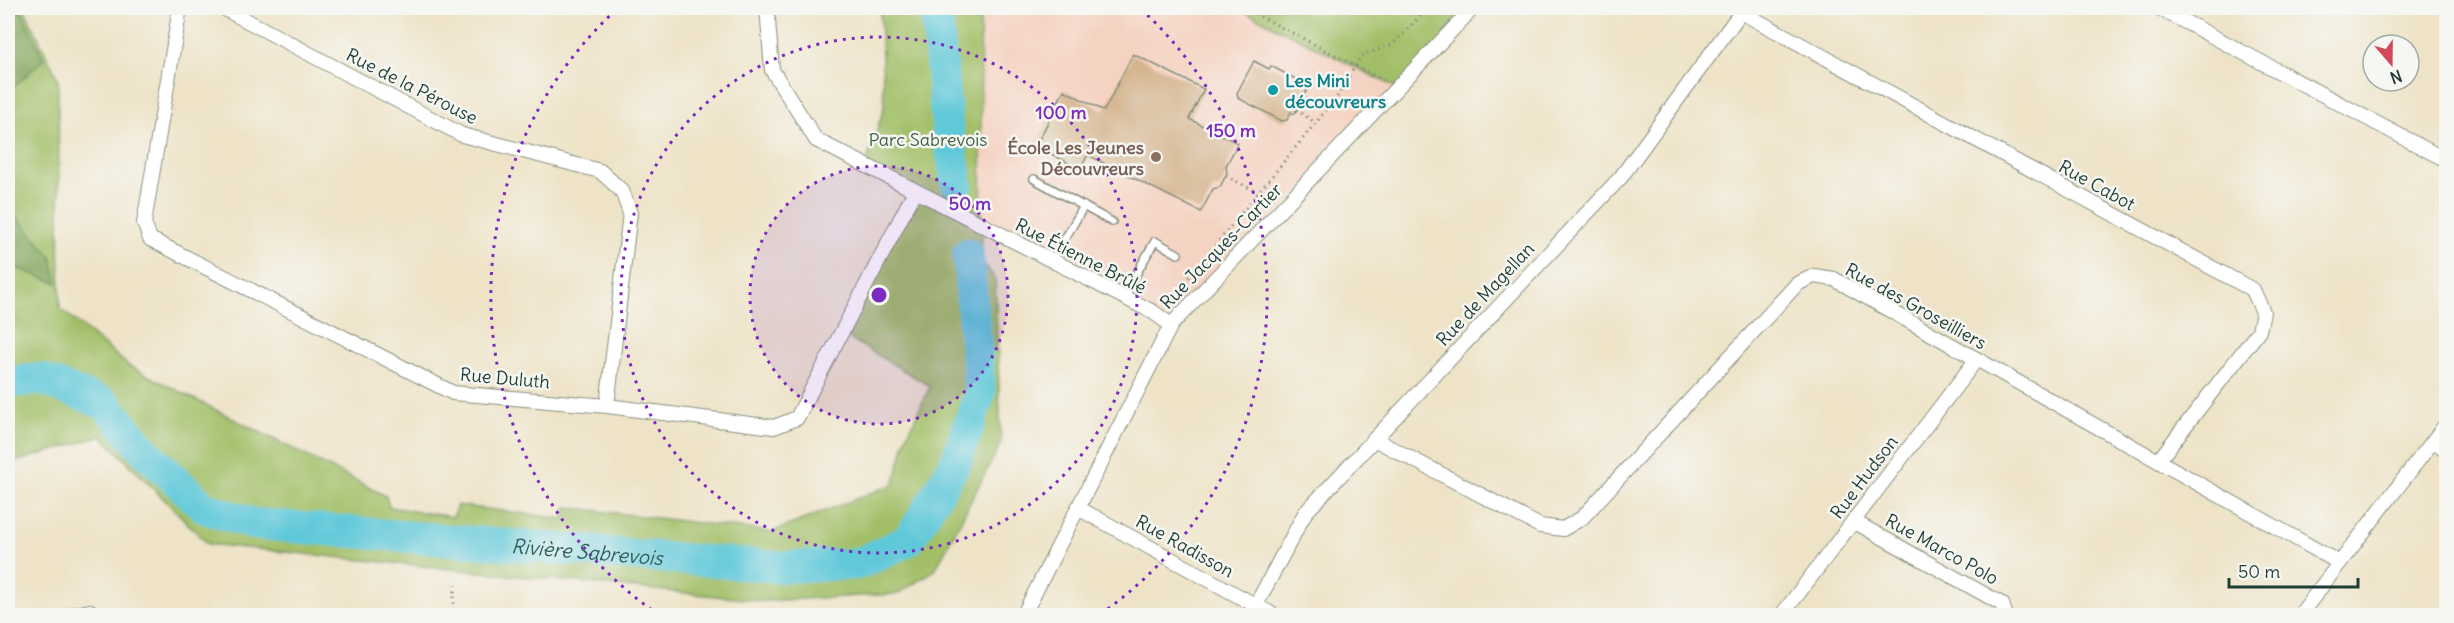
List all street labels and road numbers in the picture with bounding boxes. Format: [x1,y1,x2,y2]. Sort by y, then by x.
street label: Rue de la Pérouse [342,43,482,129]
street label: Rue Cabot [2055,155,2139,215]
street label: Rue Jacques-Cartier [1155,178,1287,314]
street label: Rue Étienne Brûlé [1012,213,1150,299]
street label: Rue de Magellan [1431,237,1539,351]
street label: Rue des Groseilliers [1841,258,1991,354]
street label: Rue Duluth [459,363,551,393]
street label: Rue Hudson [1825,431,1903,523]
street label: Rue Marco Polo [1881,508,2003,590]
street label: Rue Radisson [1132,510,1238,582]

